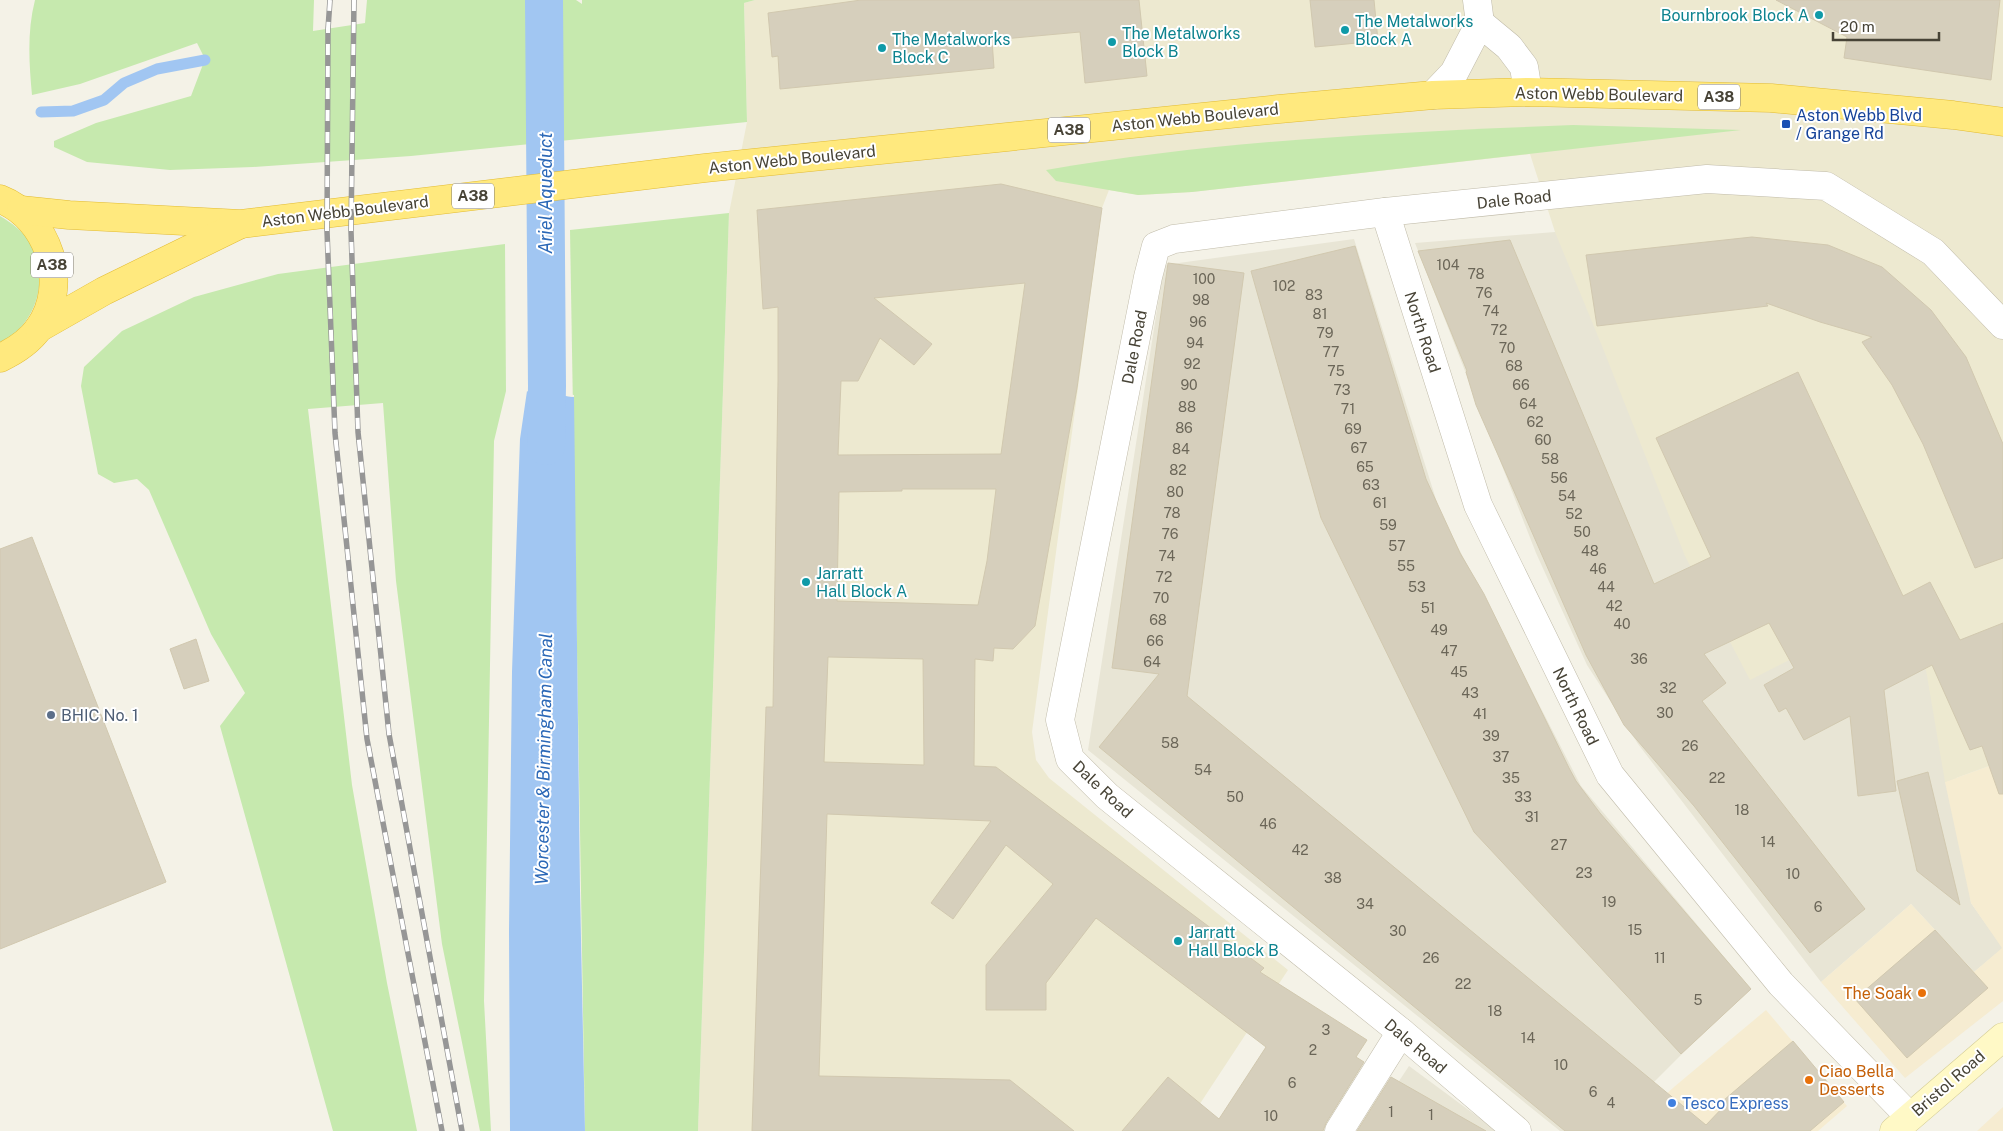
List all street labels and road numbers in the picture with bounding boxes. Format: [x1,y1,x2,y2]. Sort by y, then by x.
street label: Aston Webb Boulevard [1515,84,1683,105]
road number: A38 [1698,84,1740,110]
street label: Aston Webb Boulevard [1110,99,1280,136]
road number: A38 [1048,118,1090,142]
street label: Aston Webb Boulevard [707,141,877,178]
road number: A38 [452,184,494,208]
street label: Dale Road [1476,186,1552,213]
street label: Aston Webb Boulevard [260,192,430,231]
road number: A38 [31,252,73,278]
street label: North Road [1400,289,1445,375]
street label: Dale Road [1118,308,1151,386]
street label: North Road [1549,664,1603,748]
street label: Dale Road [1069,757,1137,822]
street label: Dale Road [1381,1015,1451,1078]
street label: Bristol Road [1908,1047,1989,1120]

